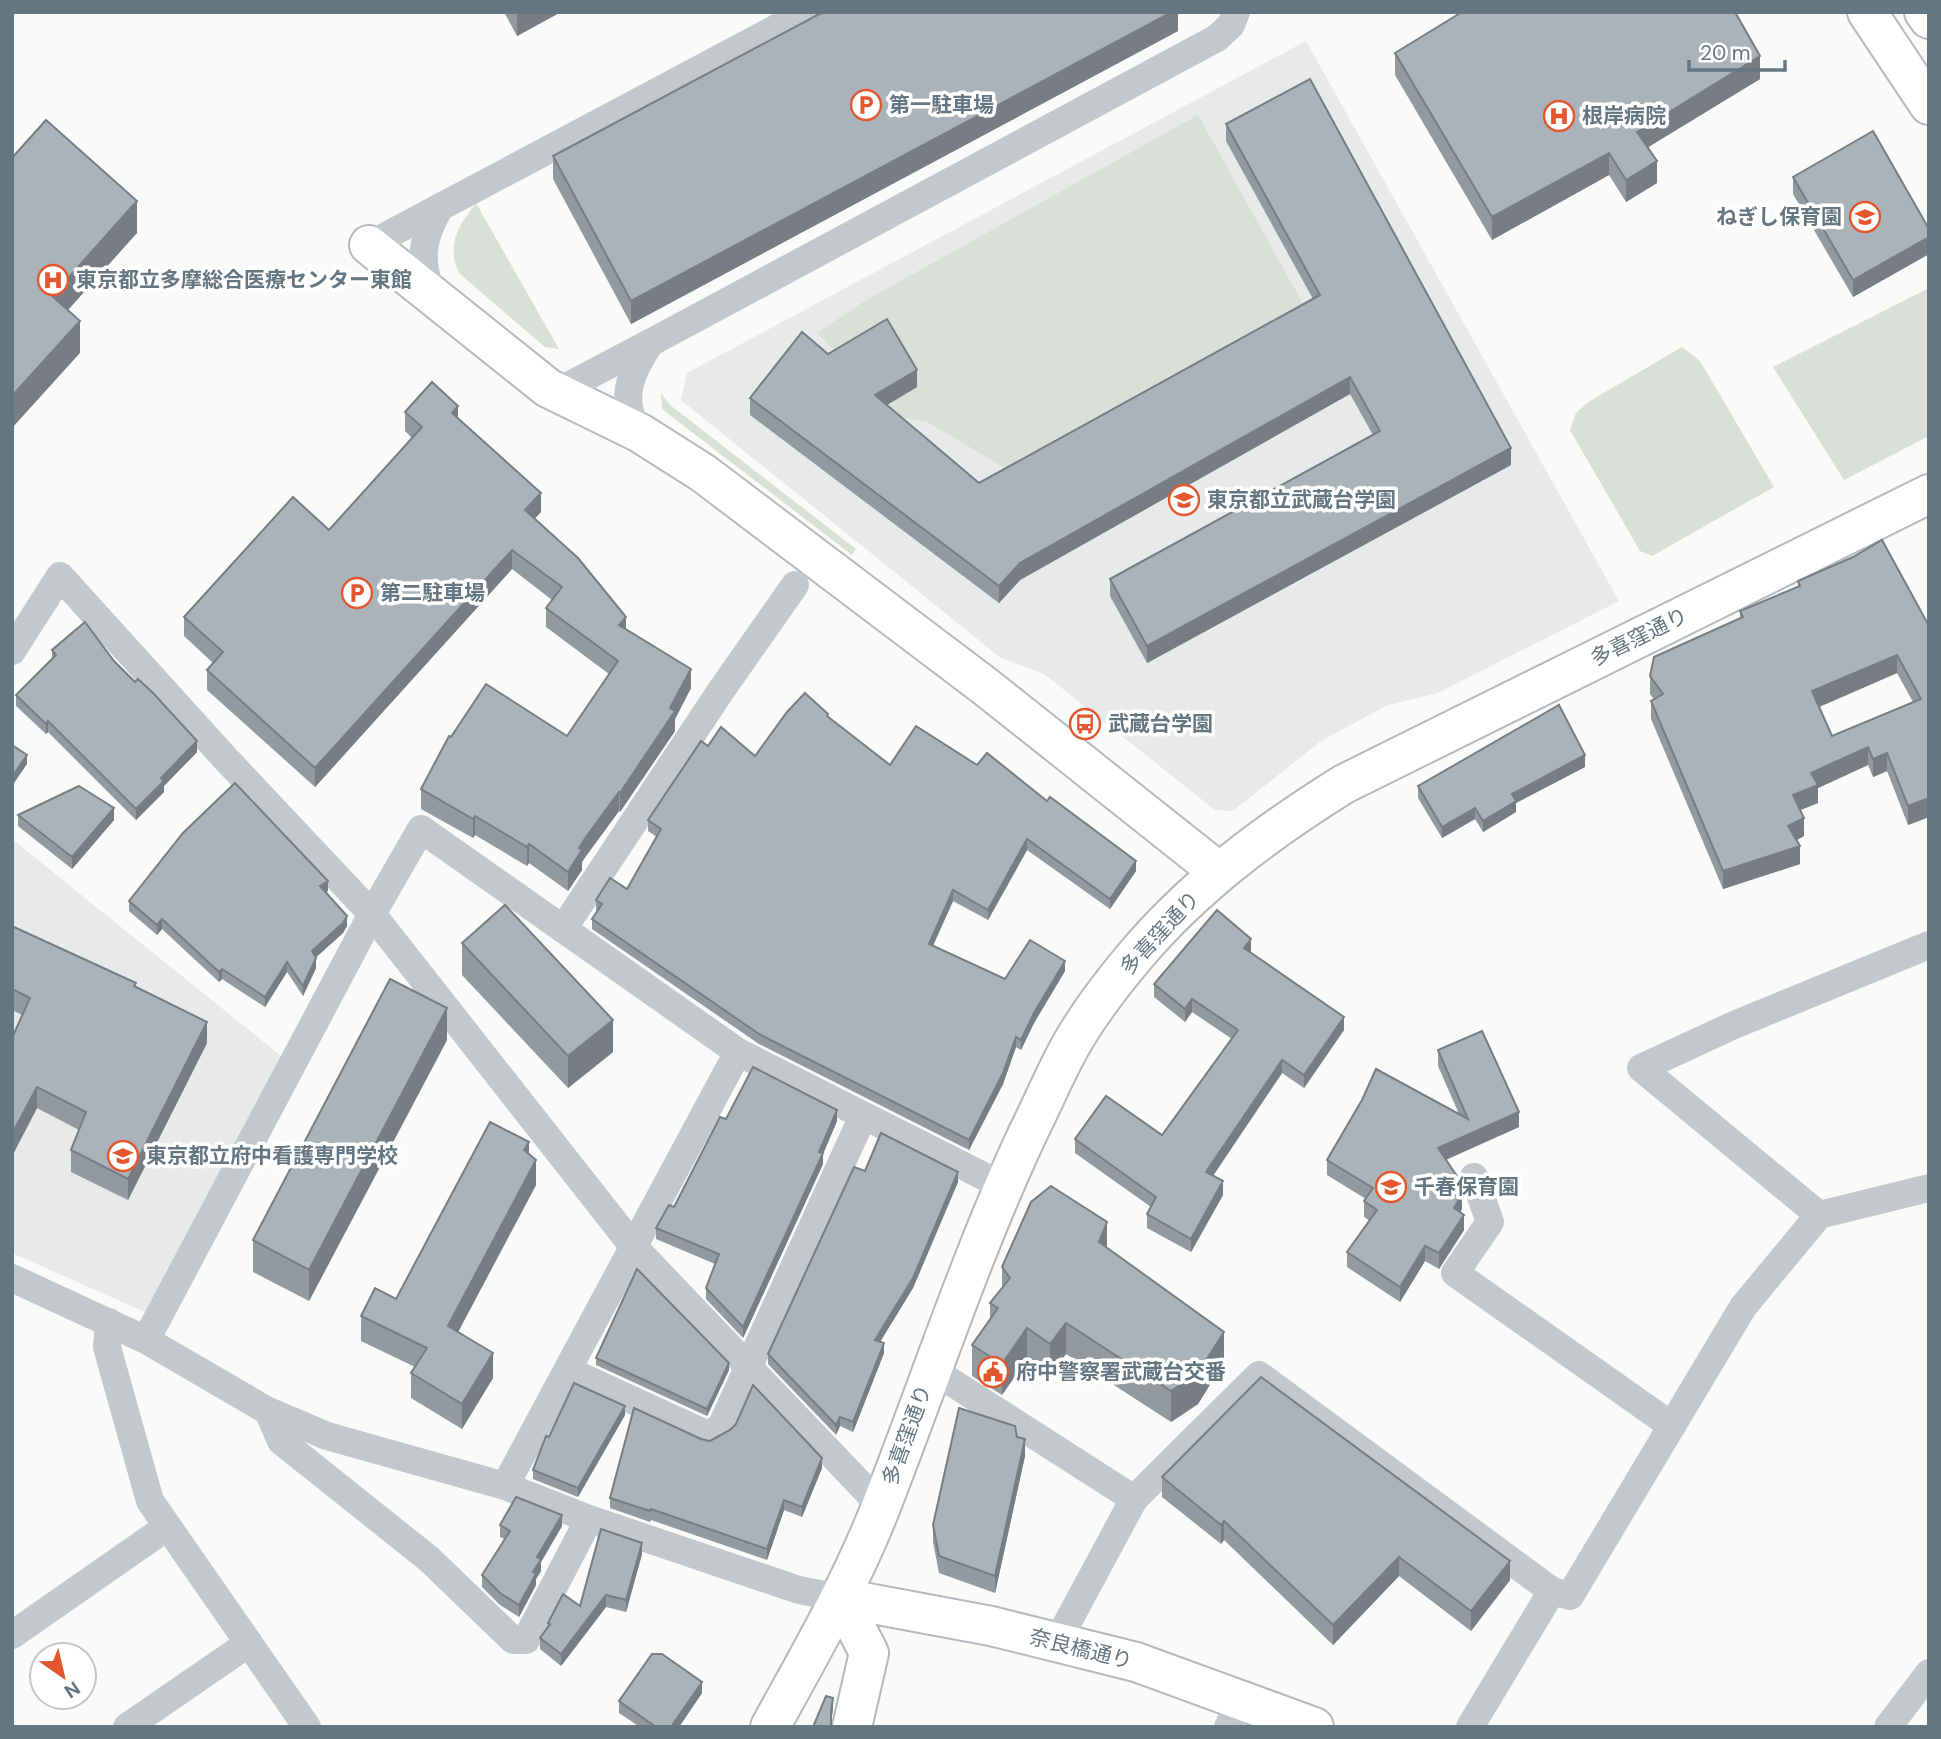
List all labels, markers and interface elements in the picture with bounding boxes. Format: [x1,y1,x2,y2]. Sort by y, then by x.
scale bar [1689,28,1785,72]
text: 20 m [1700,39,1751,67]
parking icon: 第一駐車場 [849,88,883,122]
place label: 第一駐車場 [889,91,994,119]
hospital icon: 根岸病院 [1542,99,1576,133]
place label: 根岸病院 [1582,102,1666,130]
school or university icon: ねぎし保育園 [1848,200,1882,234]
place label: ねぎし保育園 [1716,203,1842,231]
hospital icon: 東京都立多摩総合医療センター東館 [36,263,70,297]
place label: 東京都立多摩総合医療センター東館 [76,266,412,294]
school or university icon: 東京都立武蔵台学園 [1167,483,1201,517]
place label: 東京都立武蔵台学園 [1207,486,1396,514]
parking icon: 第二駐車場 [340,576,374,610]
place label: 第二駐車場 [380,579,485,607]
street label: 多喜窪通り [1586,601,1692,673]
bus stop icon: 武蔵台学園 [1068,707,1102,741]
place label: 武蔵台学園 [1108,710,1213,738]
street label: 多喜窪通り [1114,885,1206,981]
school or university icon: 東京都立府中看護専門学校 [106,1139,140,1173]
place label: 東京都立府中看護専門学校 [146,1142,398,1170]
school or university icon: 千春保育園 [1374,1170,1408,1204]
place label: 千春保育園 [1414,1173,1519,1201]
public building icon: 府中警察署武蔵台交番 [976,1355,1010,1389]
place label: 府中警察署武蔵台交番 [1016,1358,1226,1386]
street label: 多喜窪通り [876,1381,938,1489]
street label: 奈良橋通り [1027,1623,1135,1675]
north arrow [28,1641,98,1711]
text: N [59,1675,85,1704]

